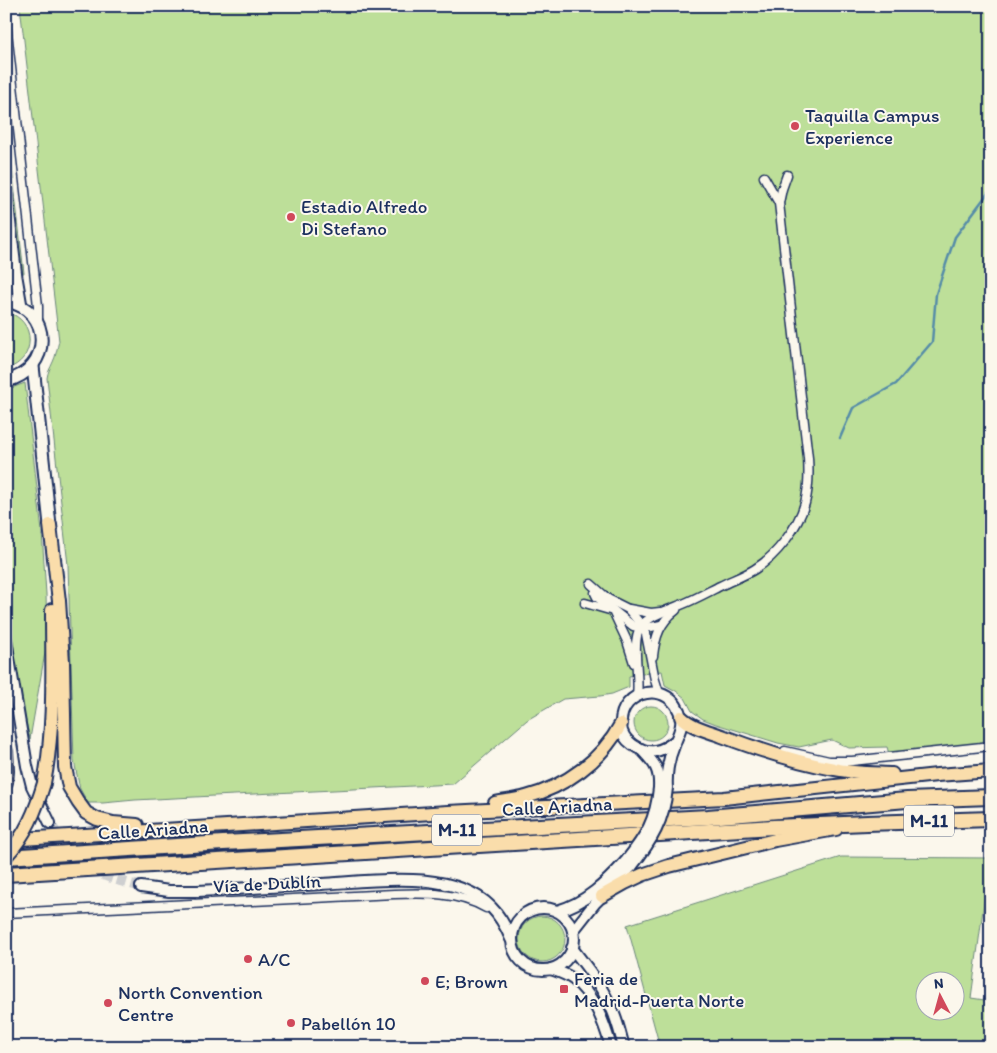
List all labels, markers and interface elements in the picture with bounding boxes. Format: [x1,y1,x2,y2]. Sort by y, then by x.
place label: Taquilla Campus Experience [805,104,940,149]
marker: Taquilla Campus Experience [789,120,801,132]
place label: Estadio Alfredo Di Stefano [301,195,428,240]
marker: Estadio Alfredo Di Stefano [285,211,297,223]
street label: Calle Ariadna [501,792,613,821]
road number: M-11 [904,806,954,836]
street label: Calle Ariadna [97,814,209,845]
road number: M-11 [432,814,482,846]
street label: Vía de Dublín [212,869,322,898]
place label: A/C [258,948,290,971]
marker: A/C [242,953,254,965]
place label: Feria de Madrid-Puerta Norte [574,967,744,1012]
place label: E; Brown [435,970,508,993]
north arrow [914,970,964,1020]
marker: E; Brown [419,975,431,987]
text: N [933,975,944,993]
place label: North Convention Centre [118,981,263,1026]
marker: Feria de Madrid-Puerta Norte [558,983,570,995]
marker: North Convention Centre [102,997,114,1009]
place label: Pabellón 10 [301,1012,396,1035]
marker: Pabellón 10 [285,1017,297,1029]

